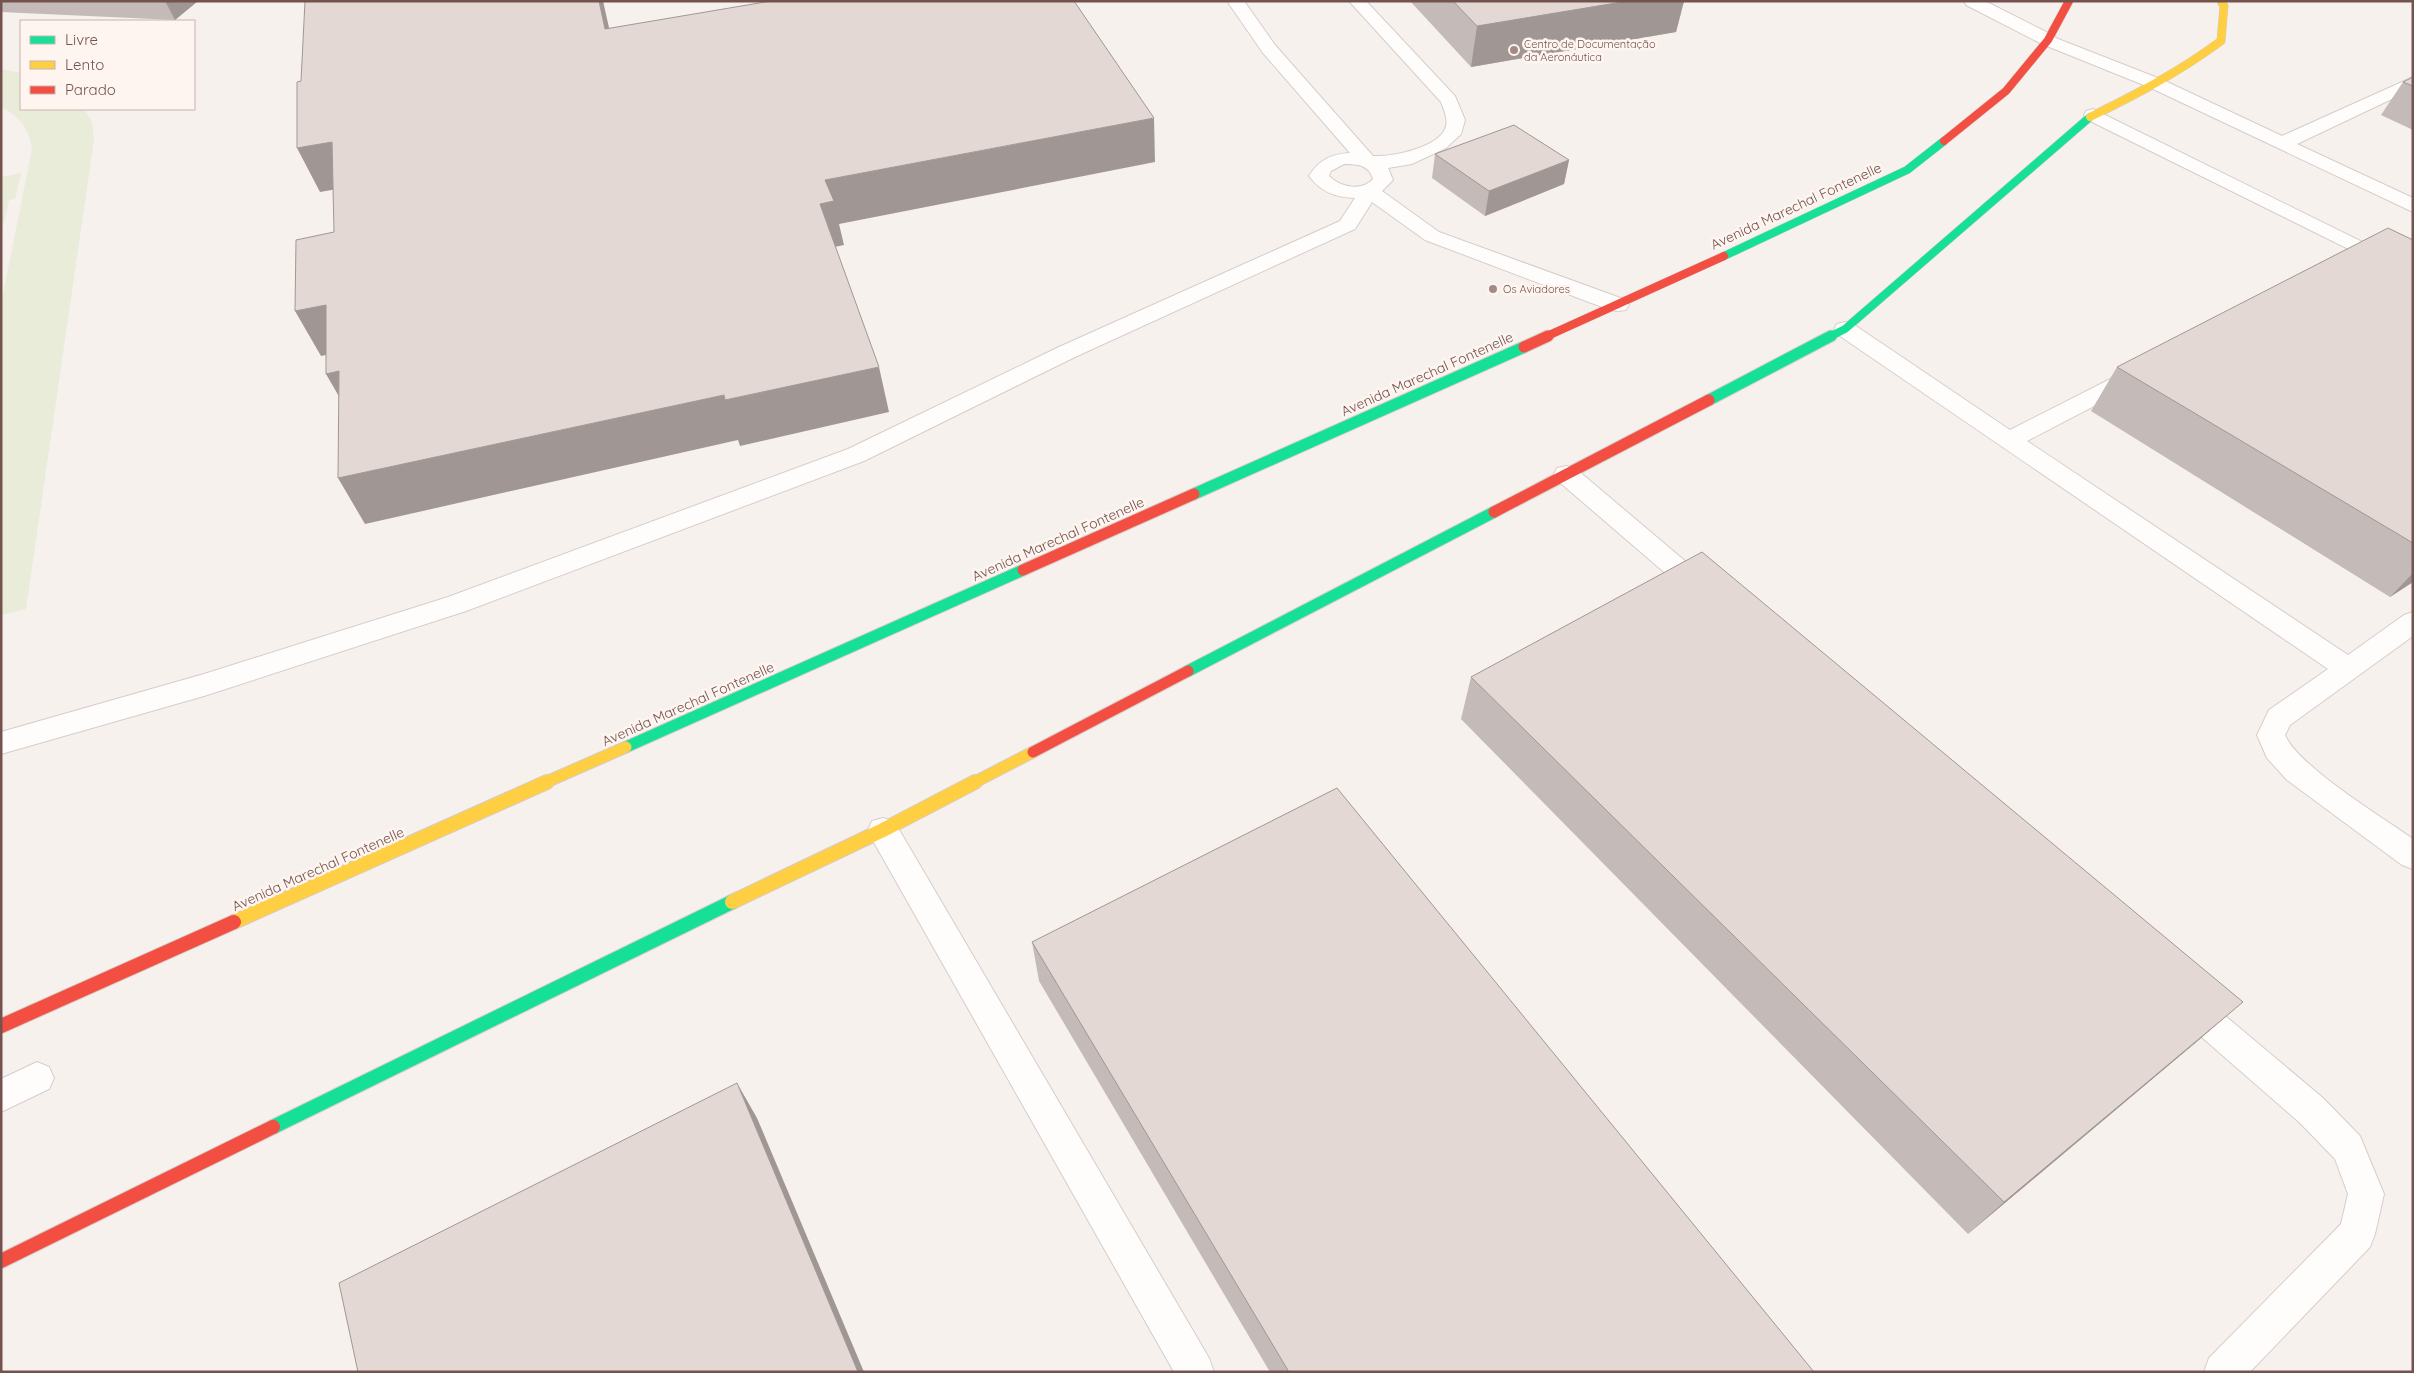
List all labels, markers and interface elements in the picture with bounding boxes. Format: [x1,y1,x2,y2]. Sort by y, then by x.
legend [20,20,195,110]
text: Livre [65,30,98,49]
place label: Centro de Documentação da Aeronáutica [1524,37,1656,64]
marker: Centro de Documentação da Aeronáutica [1508,44,1520,56]
text: Lento [65,55,104,74]
text: Parado [65,80,116,99]
street label: Avenida Marechal Fontenelle [1708,158,1884,254]
place label: Os Aviadores [1503,282,1570,296]
marker: Os Aviadores [1487,283,1499,295]
street label: Avenida Marechal Fontenelle [1338,328,1516,420]
street label: Avenida Marechal Fontenelle [969,493,1147,585]
street label: Avenida Marechal Fontenelle [599,658,777,750]
street label: Avenida Marechal Fontenelle [229,823,407,915]

